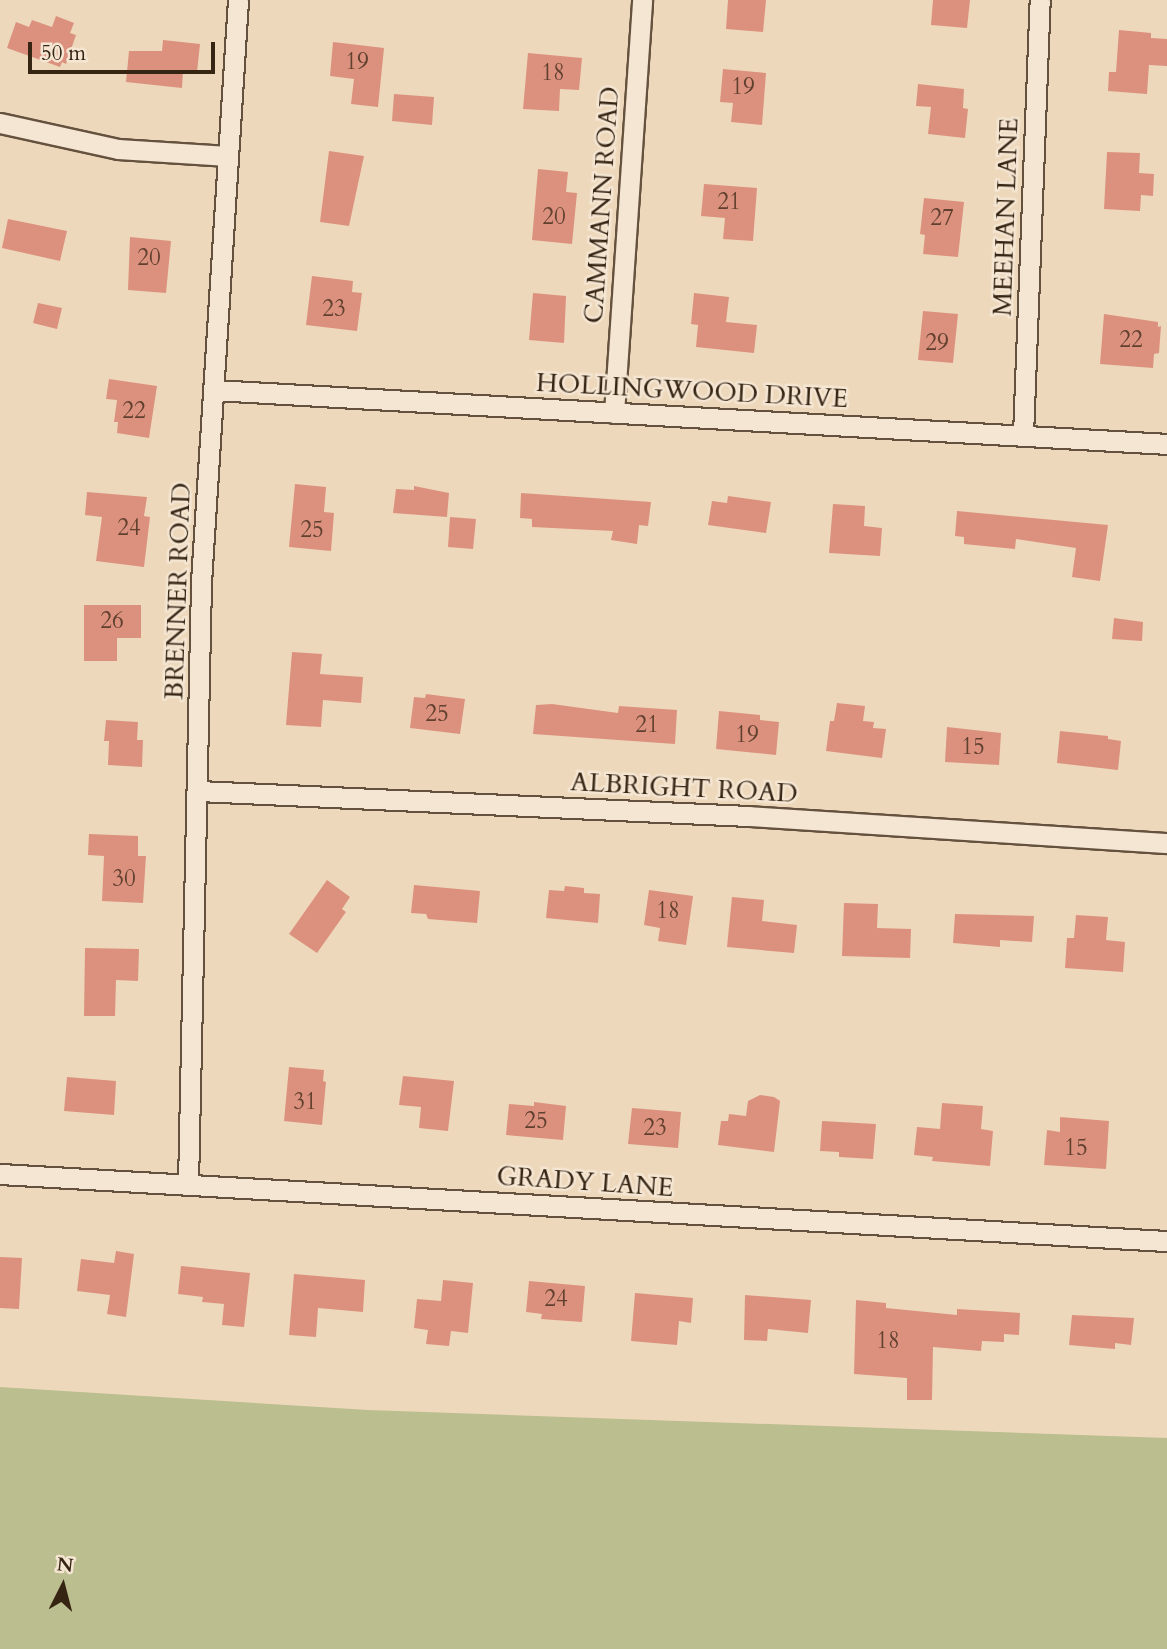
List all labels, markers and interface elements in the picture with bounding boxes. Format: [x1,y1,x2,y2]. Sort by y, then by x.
scale bar [32,28,219,72]
text: 50 m [41,39,86,68]
house number: 19 [345,48,369,76]
house number: 18 [541,59,565,87]
house number: 19 [731,73,755,101]
street label: CAMMANN ROAD [578,86,626,324]
street label: MEEHAN LANE [987,117,1025,317]
house number: 21 [717,188,741,216]
house number: 20 [542,203,566,231]
house number: 27 [930,204,954,232]
house number: 20 [137,244,161,272]
house number: 23 [322,295,346,323]
house number: 22 [1119,326,1143,354]
house number: 29 [925,329,949,357]
street label: HOLLINGWOOD DRIVE [535,367,849,415]
house number: 22 [122,397,146,425]
street label: BRENNER ROAD [159,482,197,700]
house number: 24 [117,514,141,542]
house number: 25 [300,516,324,544]
house number: 26 [100,607,124,635]
house number: 25 [425,700,449,728]
house number: 21 [635,711,659,739]
house number: 19 [735,721,759,749]
house number: 15 [961,733,985,761]
street label: ALBRIGHT ROAD [570,766,798,810]
house number: 30 [112,865,136,893]
house number: 18 [656,897,680,925]
house number: 31 [293,1088,317,1116]
house number: 25 [524,1107,548,1135]
house number: 23 [643,1114,667,1142]
house number: 15 [1064,1134,1088,1162]
street label: GRADY LANE [496,1160,674,1204]
house number: 24 [544,1285,568,1313]
house number: 18 [876,1327,900,1355]
north arrow [28,1551,98,1621]
text: N [56,1551,75,1579]

